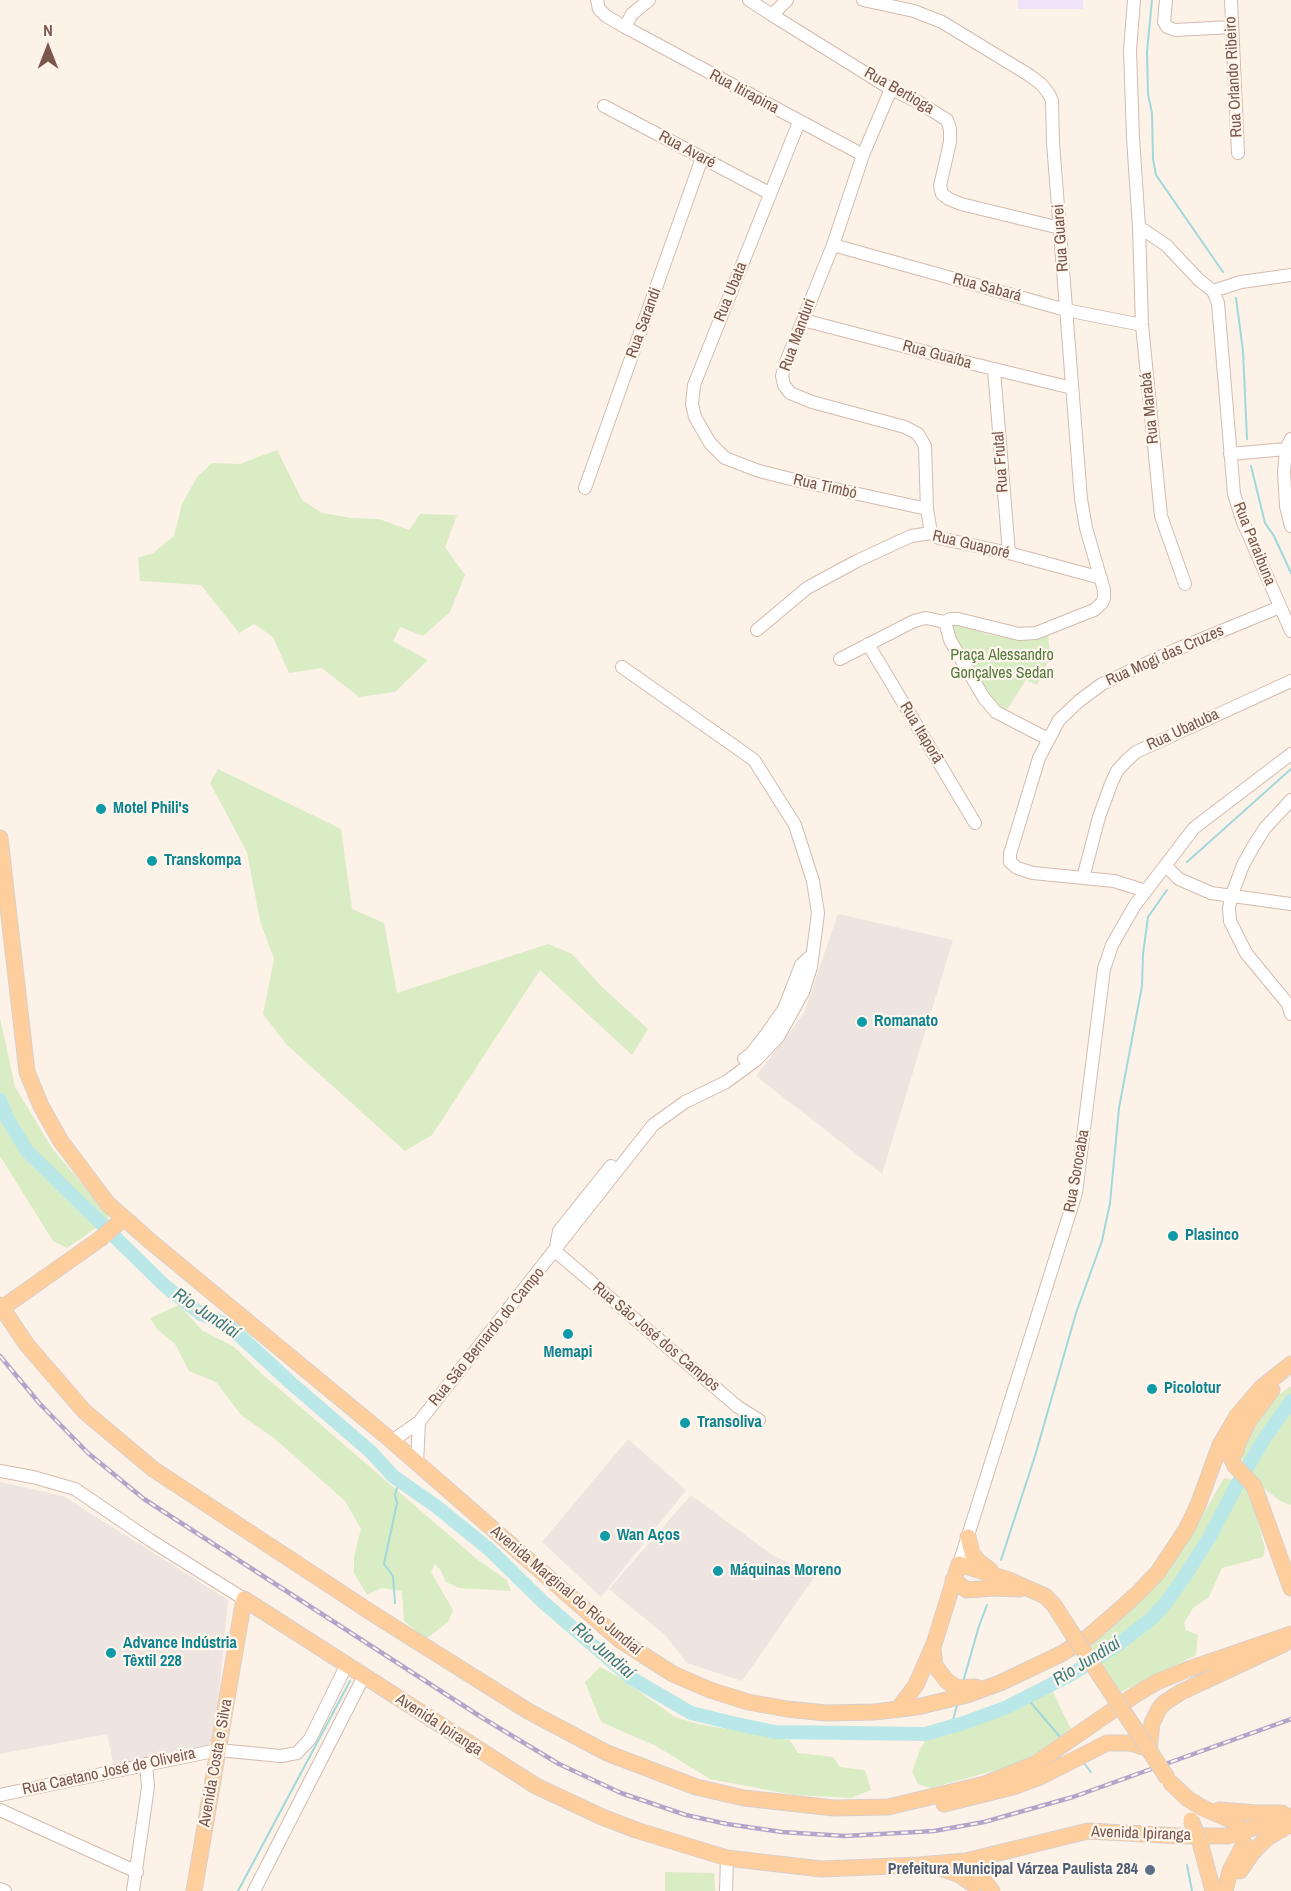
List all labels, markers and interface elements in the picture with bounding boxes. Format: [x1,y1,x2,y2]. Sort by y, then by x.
street label: Rua Orlando Ribeiro [1221,16,1247,138]
north arrow [18,18,78,78]
text: N [43,19,53,41]
street label: Rua Bertioga [861,63,937,119]
street label: Rua Itirapina [706,66,782,118]
street label: Rua Avaré [655,127,719,173]
street label: Rua Guarei [1049,204,1073,272]
street label: Rua Ubata [710,259,752,325]
street label: Rua Sabará [951,270,1023,306]
street label: Rua Sarandi [622,285,666,361]
street label: Rua Manduri [776,296,820,374]
street label: Rua Guaíba [900,337,974,373]
street label: Rua Marabá [1137,371,1163,445]
street label: Rua Frutal [989,431,1013,493]
street label: Rua Timbó [791,470,859,504]
street label: Rua Paraibuna [1229,499,1279,589]
street label: Rua Guaporé [930,527,1012,563]
street label: Rua Mogi das Cruzes [1103,621,1227,691]
park label: Praça Alessandro Gonçalves Sedan [950,646,1054,684]
street label: Rua Itaporã [895,699,947,767]
street label: Rua Ubatuba [1144,705,1222,755]
place label: Motel Phili's [113,799,189,819]
marker: Motel Phili's [94,802,108,816]
place label: Transkompa [164,851,241,871]
marker: Transkompa [145,854,159,868]
place label: Romanato [874,1012,938,1032]
marker: Romanato [855,1015,869,1029]
street label: Rua Sorocaba [1060,1128,1094,1214]
place label: Plasinco [1185,1226,1239,1246]
marker: Plasinco [1166,1229,1180,1243]
street label: Rua São Bernardo do Campo [425,1264,549,1410]
street label: Rua São José dos Campos [589,1278,723,1396]
water label: Rio Jundiaí [169,1284,243,1344]
marker: Memapi [561,1327,575,1341]
place label: Memapi [544,1343,592,1363]
place label: Picolotur [1164,1379,1221,1399]
marker: Picolotur [1145,1382,1159,1396]
place label: Transoliva [697,1413,762,1433]
marker: Transoliva [678,1416,692,1430]
street label: Avenida Marginal do Rio Jundiaí [486,1522,646,1660]
place label: Wan Aços [617,1526,680,1546]
marker: Wan Aços [598,1529,612,1543]
place label: Máquinas Moreno [730,1561,842,1581]
marker: Máquinas Moreno [711,1564,725,1578]
water label: Rio Jundiaí [567,1618,639,1684]
water label: Rio Jundiaí [1049,1633,1125,1691]
place label: Advance Indústria Têxtil 228 [123,1634,237,1672]
marker: Advance Indústria Têxtil 228 [104,1646,118,1660]
street label: Avenida Ipiranga [392,1690,486,1760]
street label: Avenida Costa e Silva [195,1698,237,1828]
street label: Rua Caetano José de Oliveira [21,1744,197,1800]
street label: Avenida Ipiranga [1091,1823,1191,1845]
place label: Prefeitura Municipal Várzea Paulista 284 [888,1860,1138,1880]
marker: Prefeitura Municipal Várzea Paulista 284 [1143,1863,1157,1877]

